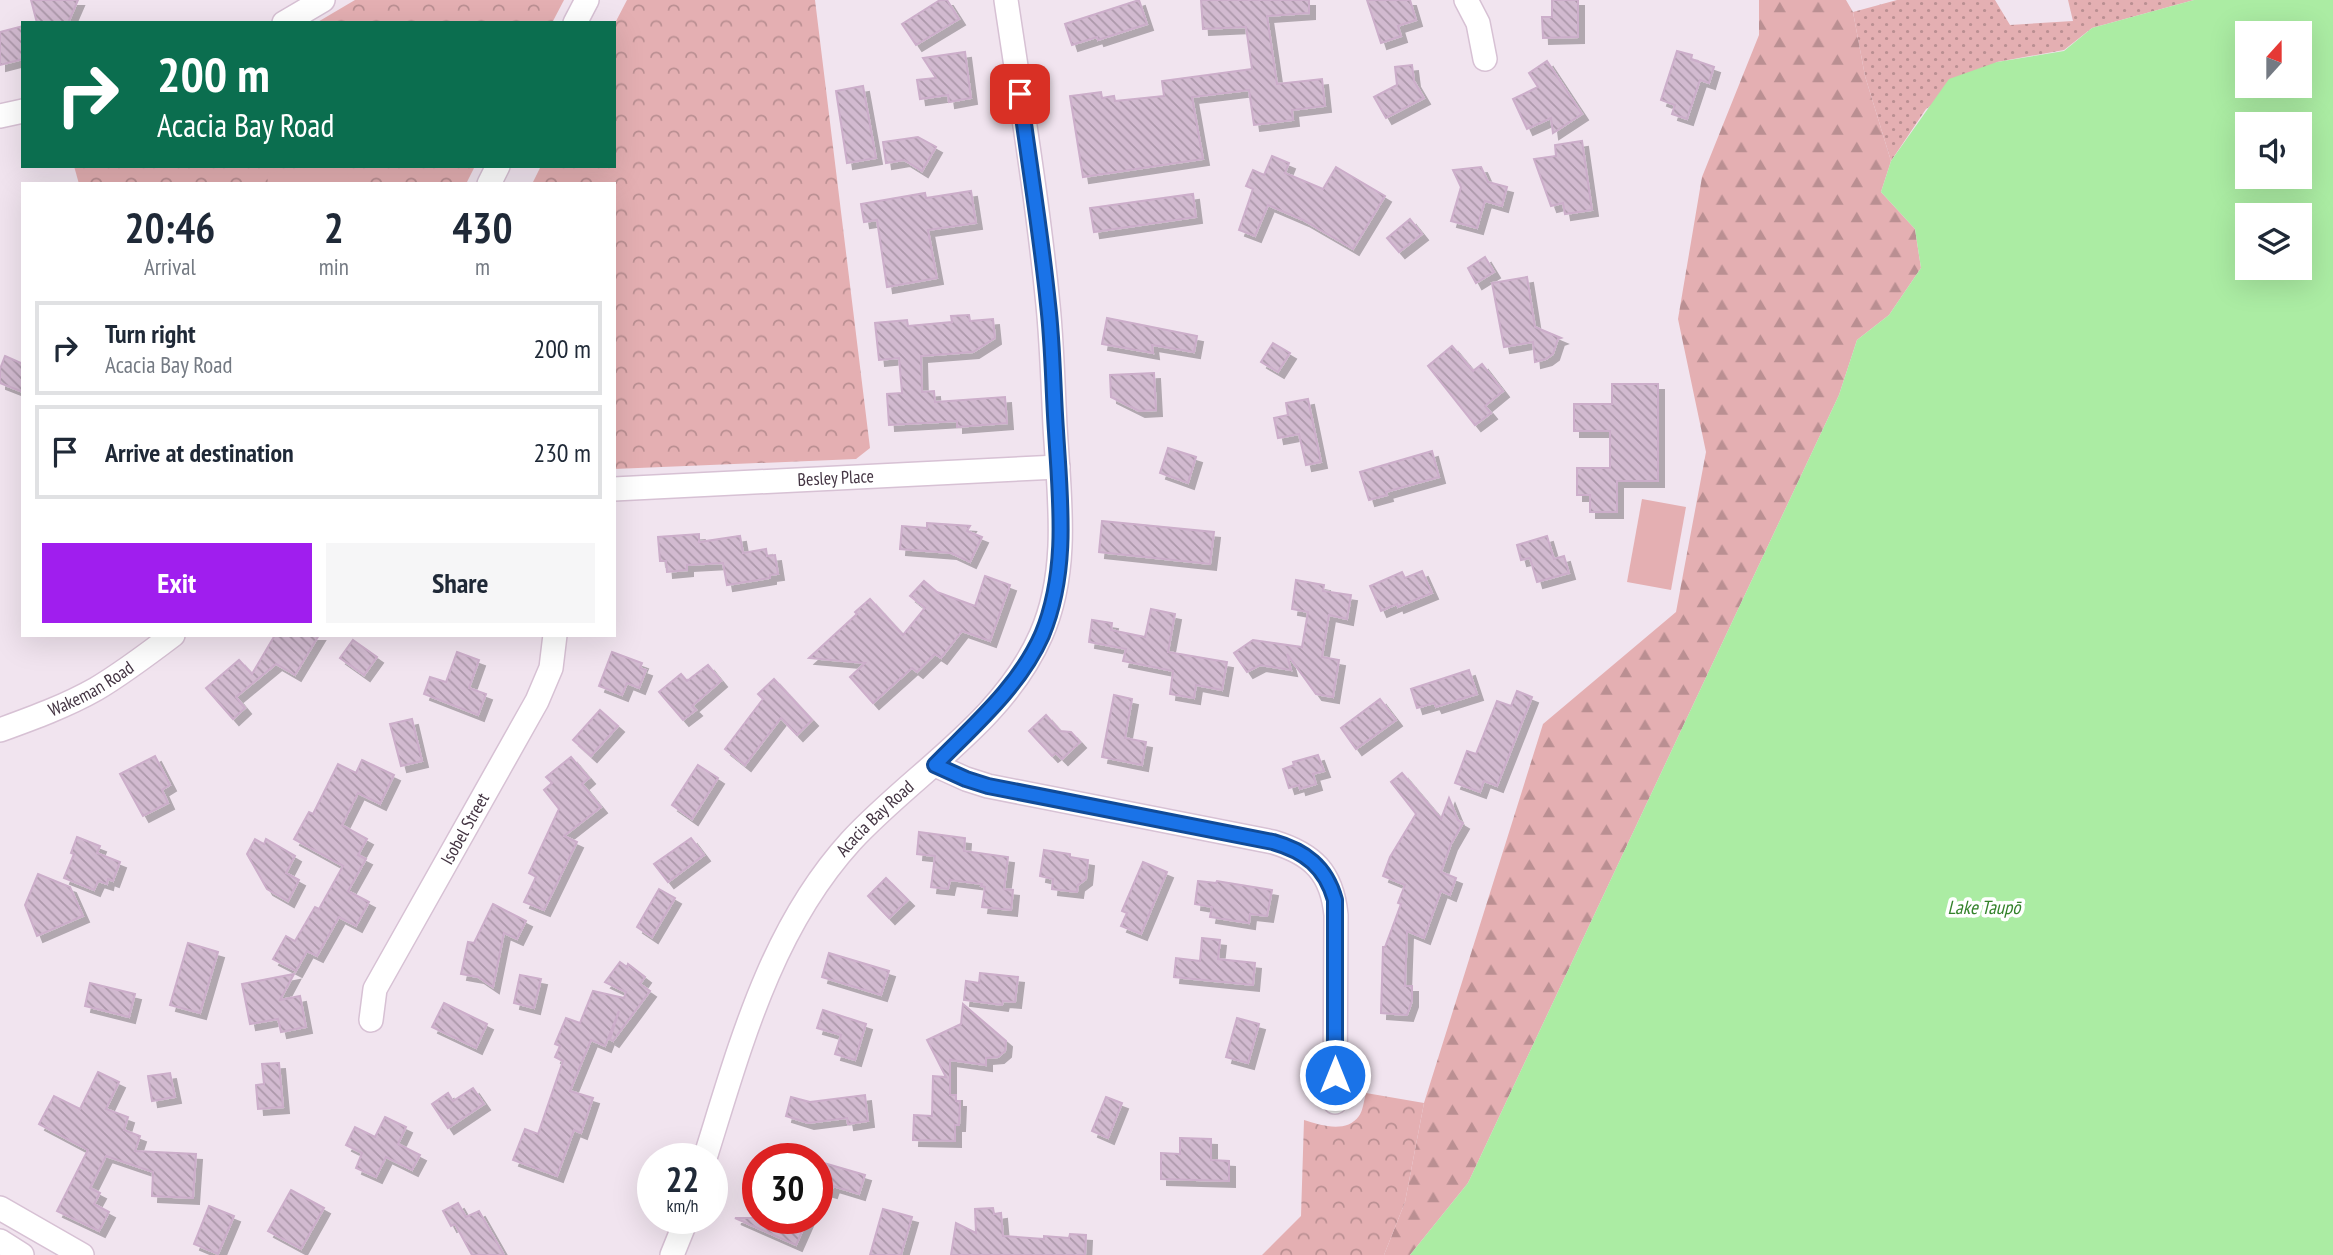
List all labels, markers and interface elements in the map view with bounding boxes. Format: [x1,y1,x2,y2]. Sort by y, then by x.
north arrow [2235,21,2312,98]
map controls [2235,21,2312,280]
text: 200 m [157,42,270,106]
icon: right [42,49,133,140]
pin [990,64,1050,124]
icon: arrive [1001,75,1039,113]
text: Acacia Bay Road [157,104,334,146]
button: sound [2235,112,2312,189]
text: 20:46 [124,200,215,255]
text: 2 [324,200,344,255]
text: 430 [452,200,513,255]
button: layers [2235,203,2312,280]
text: Arrival [144,252,196,281]
text: min [319,252,349,281]
text: m [475,252,490,281]
text: Turn right [105,317,196,350]
icon: right [46,329,84,367]
text: 200 m [533,332,591,365]
text: Acacia Bay Road [105,350,232,379]
icon: arrive [46,433,84,471]
text: Arrive at destination [105,436,294,469]
text: 230 m [533,436,591,469]
street label: Besley Place [797,464,874,491]
button: Exit [42,543,312,623]
button: Share [326,543,595,623]
street label: Wakeman Road [45,656,138,721]
street label: Acacia Bay Road [831,775,918,861]
street label: Isobel Street [435,789,494,869]
water label: Lake Taupō [1948,895,2022,919]
position arrow [1298,1038,1372,1112]
speed limit sign: 30 [742,1143,833,1234]
text: 22 [666,1156,699,1202]
text: km/h [667,1194,698,1217]

